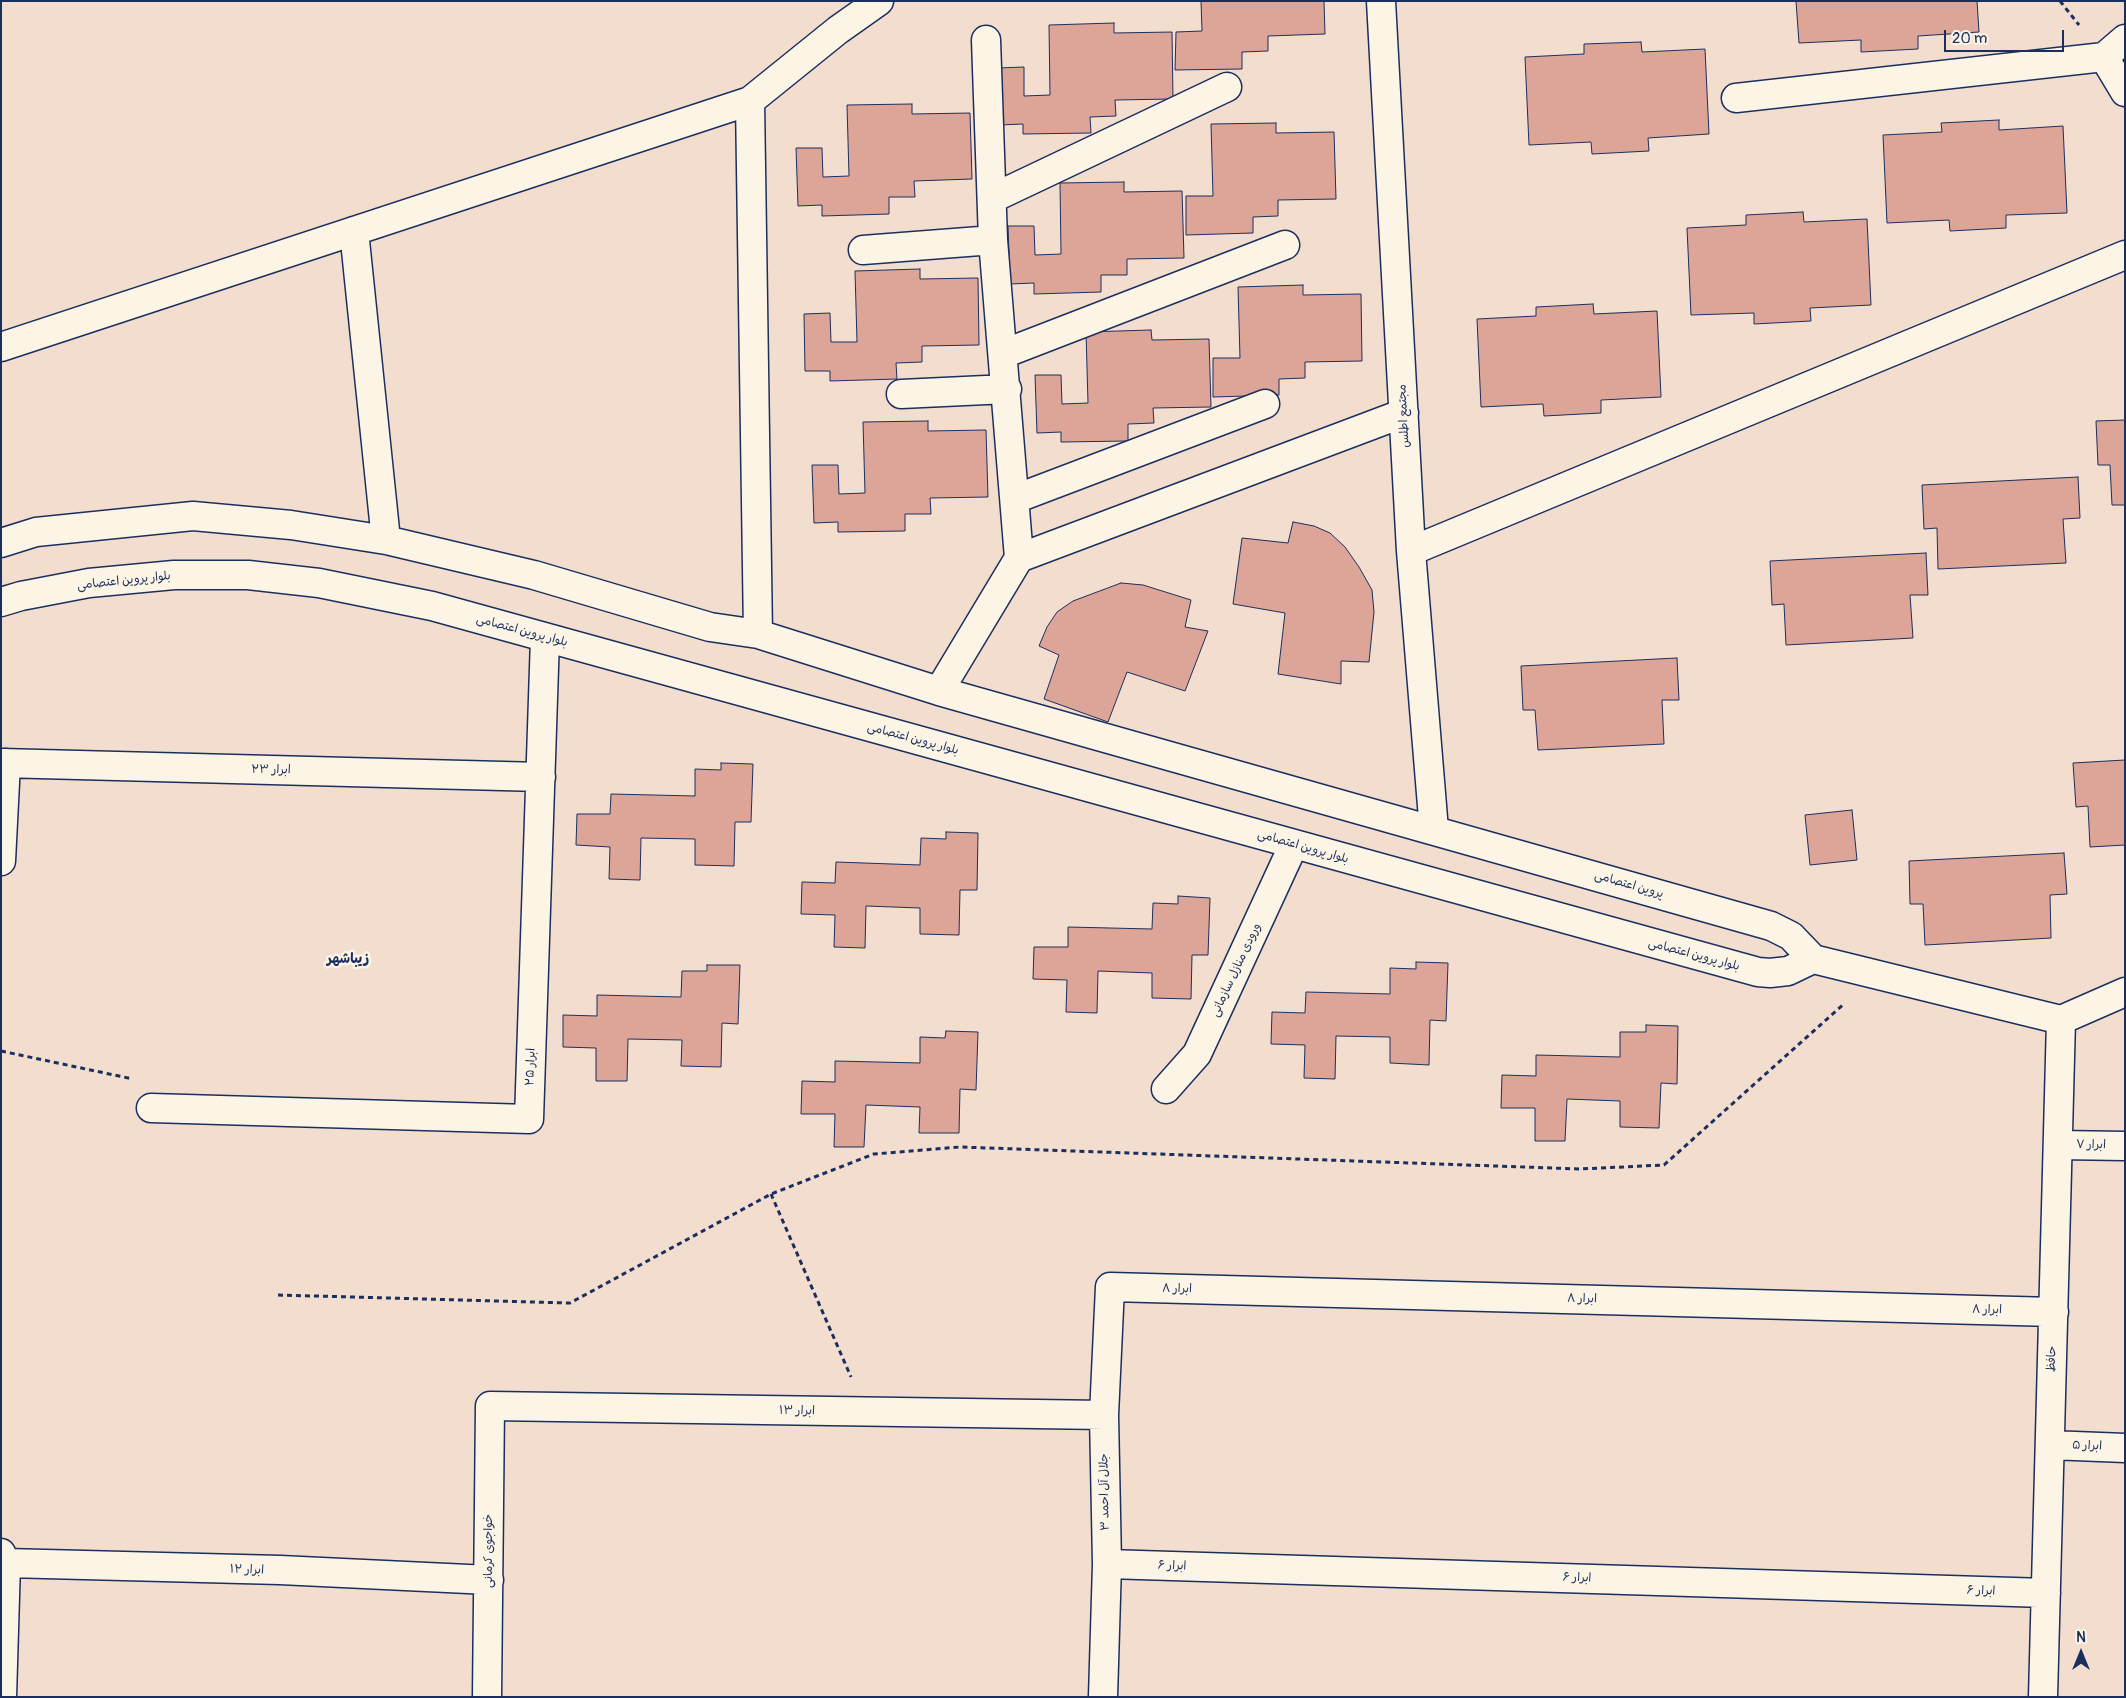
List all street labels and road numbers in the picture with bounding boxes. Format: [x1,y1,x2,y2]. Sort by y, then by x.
street label: مجتمع اطلس [1395,384,1413,448]
street label: بلوار پروین اعتصامی [76,569,172,593]
street label: بلوار پروین اعتصامی [475,612,569,650]
street label: بلوار پروین اعتصامی [866,720,960,758]
street label: ابرار ۲۳ [251,762,291,778]
street label: بلوار پروین اعتصامی [1256,827,1350,867]
street label: پروین اعتصامی [1593,868,1665,902]
street label: ورودی منازل سازمانی [1208,921,1264,1019]
street label: بلوار پروین اعتصامی [1647,936,1741,974]
street label: ابرار ۲۵ [523,1048,539,1086]
street label: ابرار ۷ [2076,1138,2106,1152]
street label: ابرار ۸ [1162,1282,1192,1296]
street label: ابرار ۸ [1567,1292,1597,1306]
street label: ابرار ۸ [1972,1303,2002,1317]
street label: حافظ [2044,1346,2060,1372]
street label: ابرار ۱۳ [779,1403,815,1419]
street label: ابرار ۵ [2072,1438,2102,1454]
street label: جلال آل احمد ۳ [1097,1453,1113,1531]
street label: خواجوی کرمانی [482,1514,496,1588]
street label: ابرار ۶ [1157,1558,1187,1574]
street label: ابرار ۱۲ [230,1562,264,1578]
street label: ابرار ۶ [1562,1570,1592,1586]
street label: ابرار ۶ [1966,1583,1996,1599]

